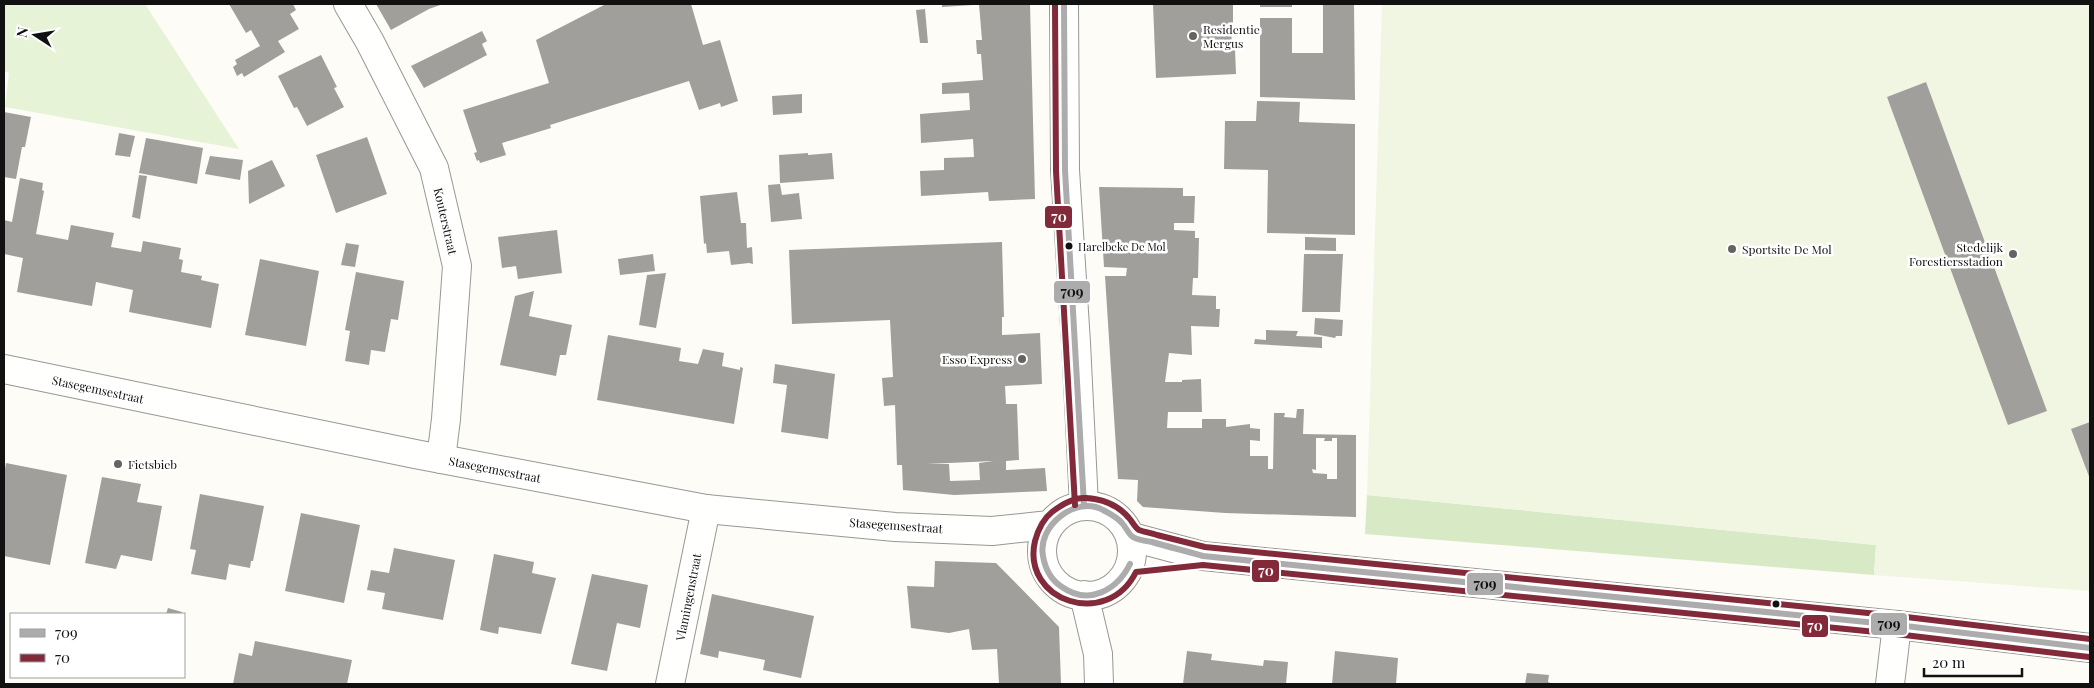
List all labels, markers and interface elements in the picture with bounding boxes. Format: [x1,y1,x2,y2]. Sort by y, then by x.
north arrow [10,10,60,60]
place label: Residentie Mergus [1203,21,1260,51]
text: N [11,25,32,39]
marker: Residentie Mergus [1187,30,1199,42]
street label: Kouterstraat [431,186,462,257]
line badge: 70 [1044,205,1073,229]
text: 70 [1051,207,1067,226]
place label: Harelbeke De Mol [1078,239,1166,254]
place label: Stedelijk Forestiersstadion [1909,239,2003,269]
marker: Harelbeke De Mol [1064,241,1074,251]
place label: Sportsite De Mol [1742,241,1832,257]
marker: Sportsite De Mol [1726,243,1738,255]
marker: Stedelijk Forestiersstadion [2007,248,2019,260]
line badge: 709 [1053,280,1091,304]
text: 709 [1060,282,1084,301]
place label: Esso Express [942,351,1012,367]
marker: Esso Express [1016,353,1028,365]
street label: Stasegemsestraat [51,371,146,407]
street label: Stasegemsestraat [447,452,543,486]
place label: Fietsbieb [128,456,177,472]
marker: Fietsbieb [112,458,124,470]
street label: Stasegemsestraat [849,514,944,536]
street label: Vlamingenstraat [671,551,704,643]
line badge: 70 [1251,559,1280,583]
text: 70 [1258,561,1274,580]
line badge: 709 [1466,572,1504,596]
text: 709 [1473,574,1497,593]
unlabelled marker [1771,599,1781,609]
line badge: 709 [1870,612,1908,636]
legend [10,613,185,678]
line badge: 70 [1801,614,1829,638]
text: 709 [1877,614,1901,633]
text: 70 [1807,616,1823,635]
text: 709 [55,622,78,642]
scale bar [1924,646,2022,678]
text: 70 [55,647,70,667]
text: 20 m [1932,652,1966,672]

